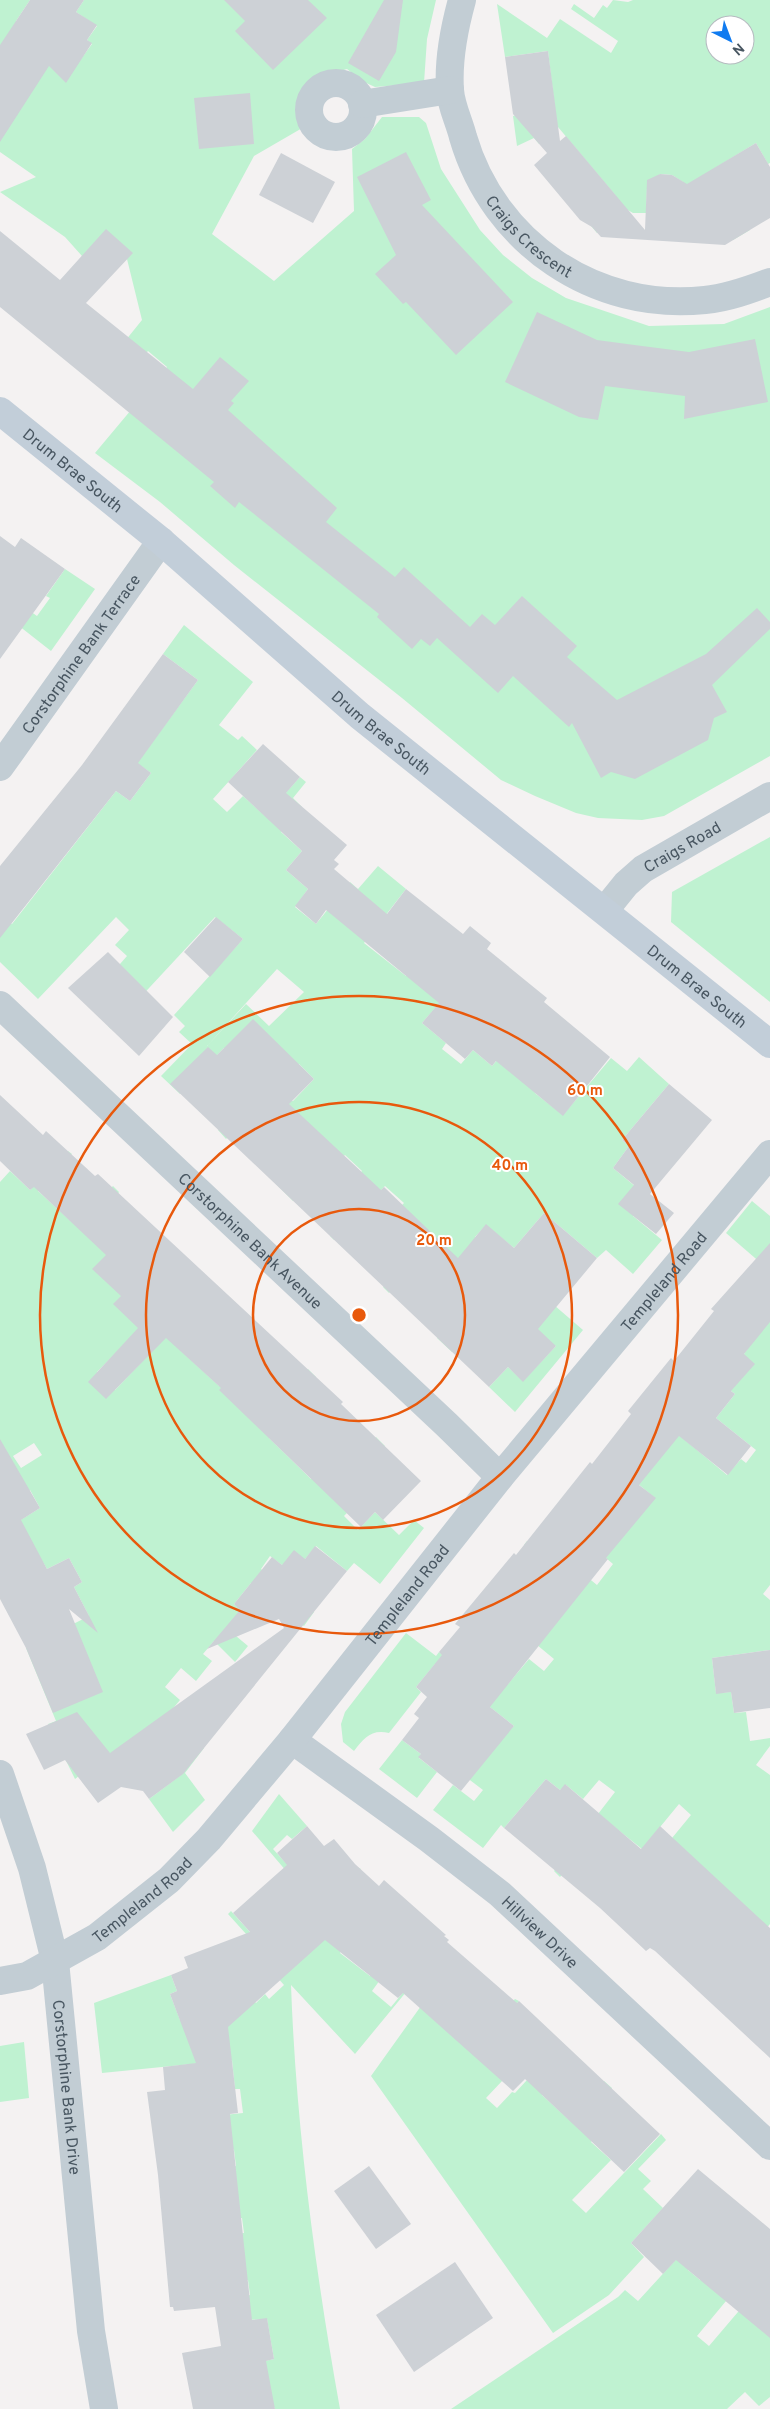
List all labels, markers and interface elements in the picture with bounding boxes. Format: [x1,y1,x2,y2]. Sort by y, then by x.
north arrow [705,15,755,65]
text: N [728,39,747,58]
street label: Craigs Crescent [480,192,575,284]
street label: Drum Brae South [18,425,126,518]
street label: Corstorphine Bank Terrace [19,571,146,739]
street label: Drum Brae South [326,687,434,781]
street label: Craigs Road [641,818,725,878]
street label: Drum Brae South [642,941,750,1034]
text: 60 m [567,1082,603,1101]
text: 40 m [492,1157,528,1176]
street label: Corstorphine Bank Avenue [173,1169,326,1315]
street label: Templeland Road [617,1229,712,1337]
text: 20 m [416,1232,452,1251]
centre of rings [350,1306,368,1324]
street label: Templeland Road [362,1541,455,1651]
street label: Templeland Road [89,1854,198,1949]
street label: Hillview Drive [496,1892,581,1974]
street label: Corstorphine Bank Drive [47,1999,84,2176]

